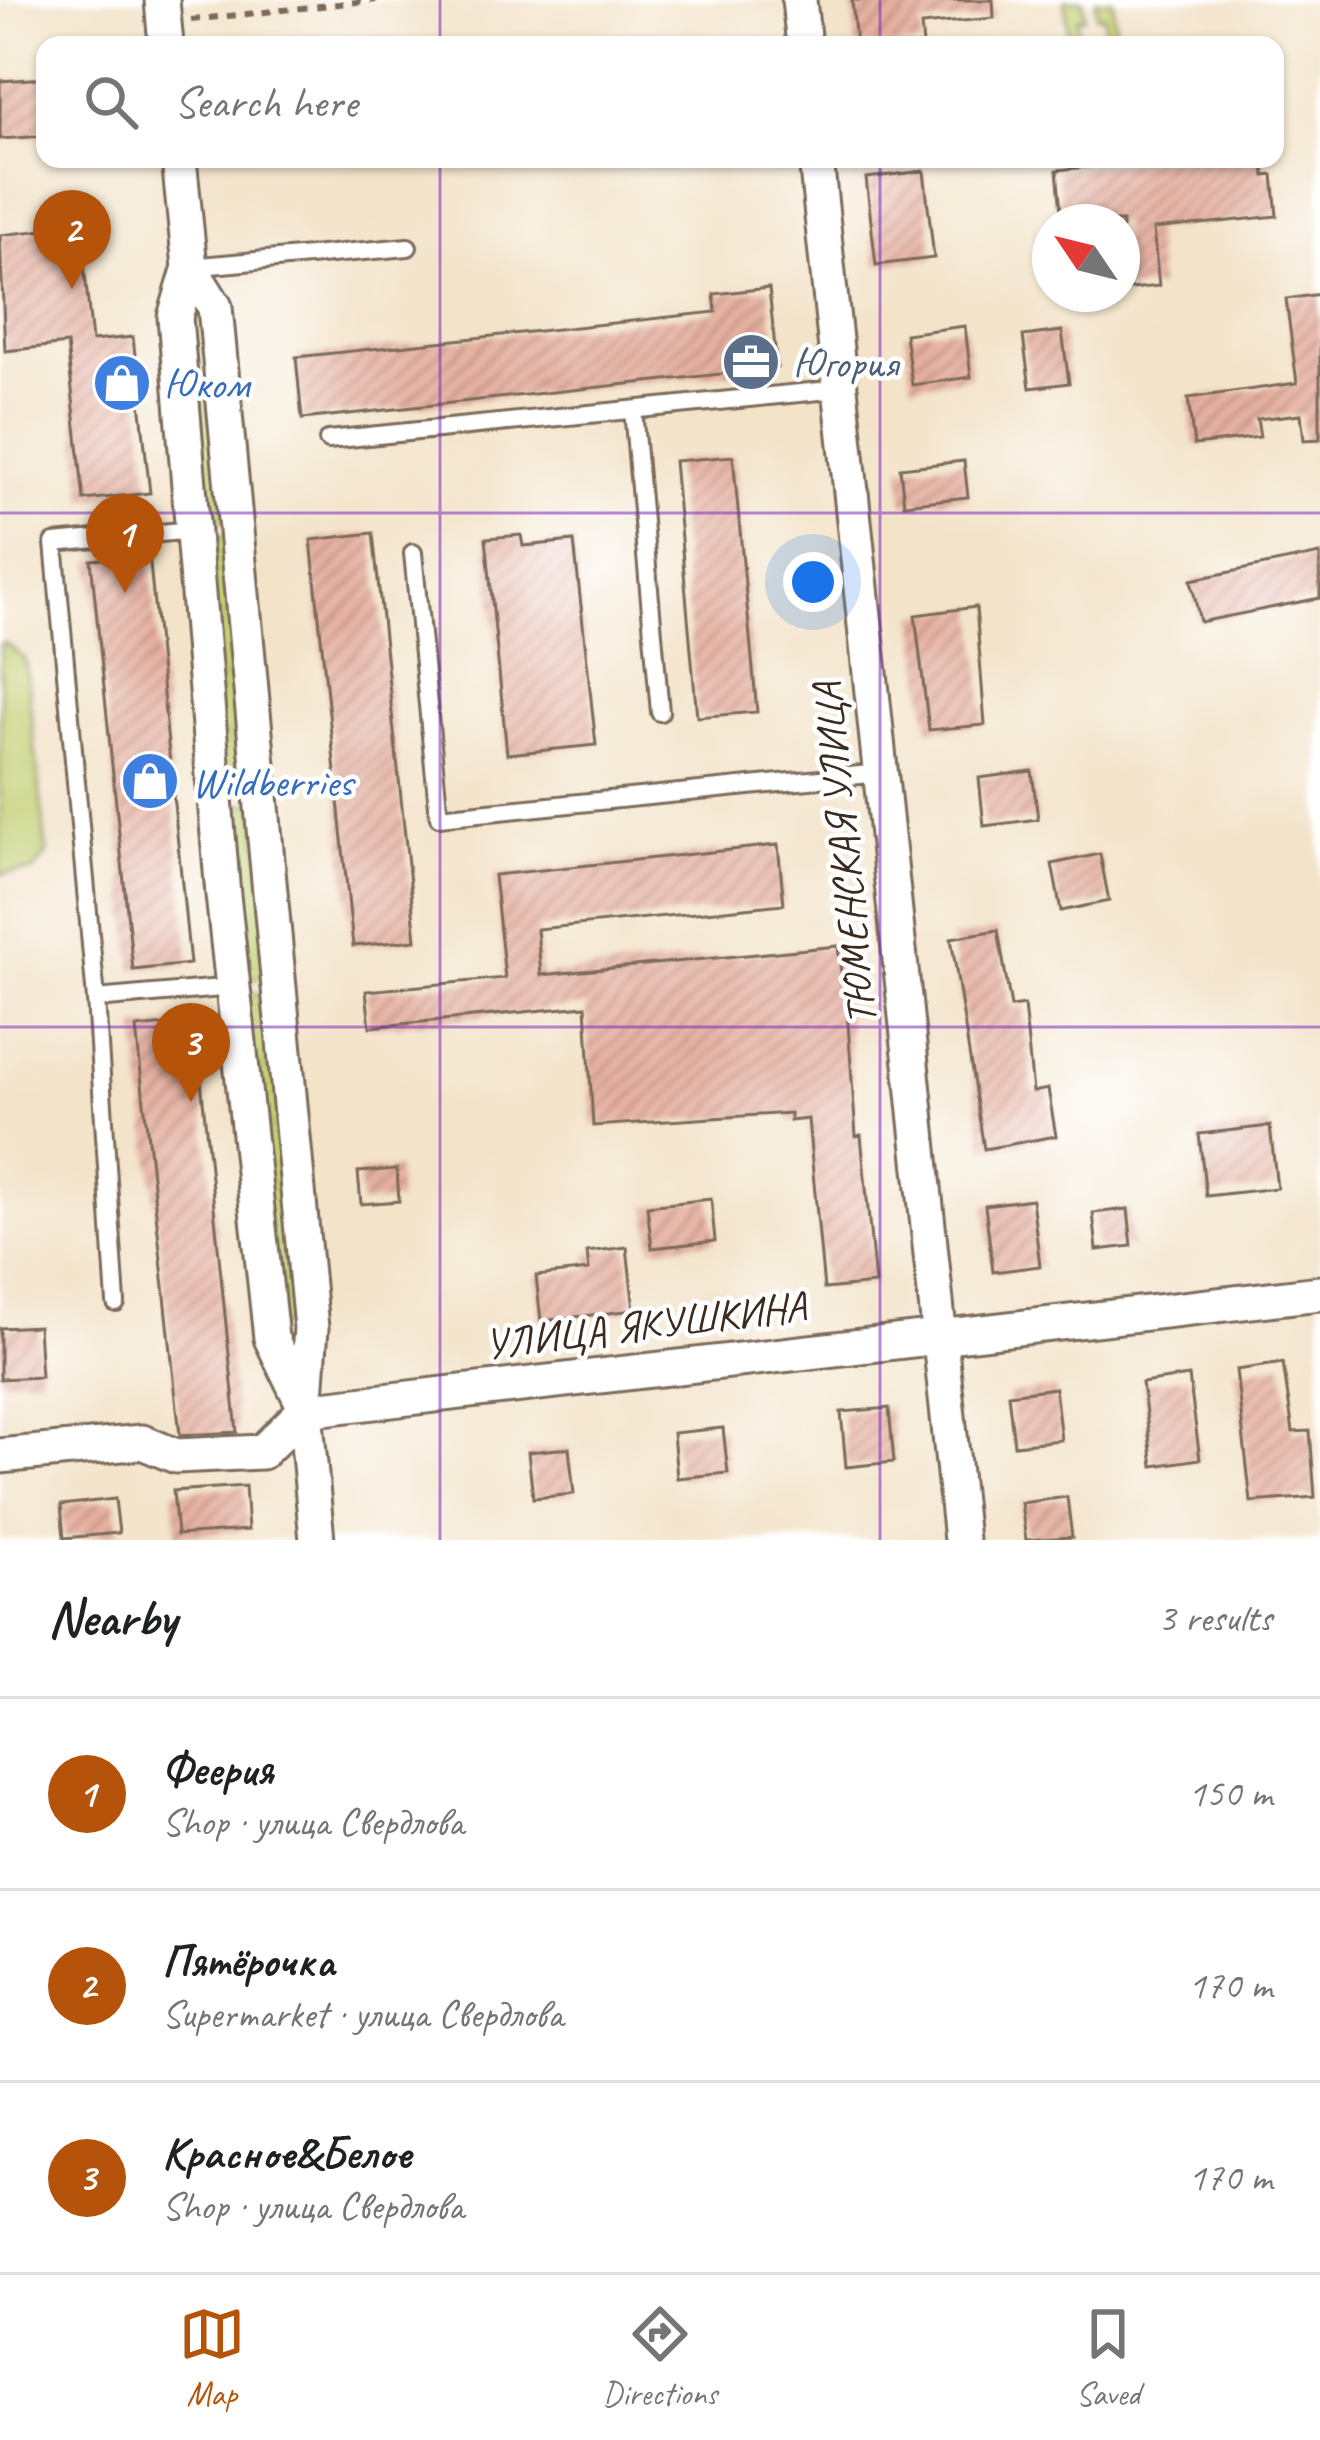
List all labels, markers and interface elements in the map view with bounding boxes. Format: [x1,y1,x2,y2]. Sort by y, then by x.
search box [36,36,1284,168]
icon: search [78,69,144,135]
text: Search here [174,74,357,131]
pin: 2 [33,190,111,289]
north arrow [1032,204,1140,312]
office icon: Югория [720,331,782,393]
place label: Югория [793,337,900,390]
shop icon: Юком [91,352,153,414]
place label: Юком [164,358,252,411]
pin: 1 [86,494,164,593]
your location [783,552,843,612]
street label: ТЮМЕНСКАЯ УЛИЦА [800,678,889,1028]
shop icon: Wildberries [119,750,181,812]
place label: Wildberries [192,756,357,809]
pin: 3 [152,1003,230,1102]
street label: УЛИЦА ЯКУШКИНА [482,1279,811,1371]
text: Nearby [48,1586,176,1650]
text: 3 results [1158,1594,1272,1643]
text: Феерия [162,1741,273,1798]
text: 1 [78,1769,96,1818]
text: 150 m [1188,1769,1272,1818]
text: Shop · улица Свердлова [162,1798,463,1847]
text: Пятёрочка [162,1933,334,1990]
text: 2 [78,1961,96,2010]
text: 170 m [1188,1961,1272,2010]
text: Supermarket · улица Свердлова [162,1990,563,2039]
text: Красное&Белое [162,2125,411,2182]
text: 3 [78,2153,96,2202]
text: 170 m [1188,2153,1272,2202]
text: Shop · улица Свердлова [162,2182,463,2231]
tab: Map [179,2301,245,2415]
tab: Directions [603,2301,717,2415]
tab: Saved [1075,2301,1141,2415]

